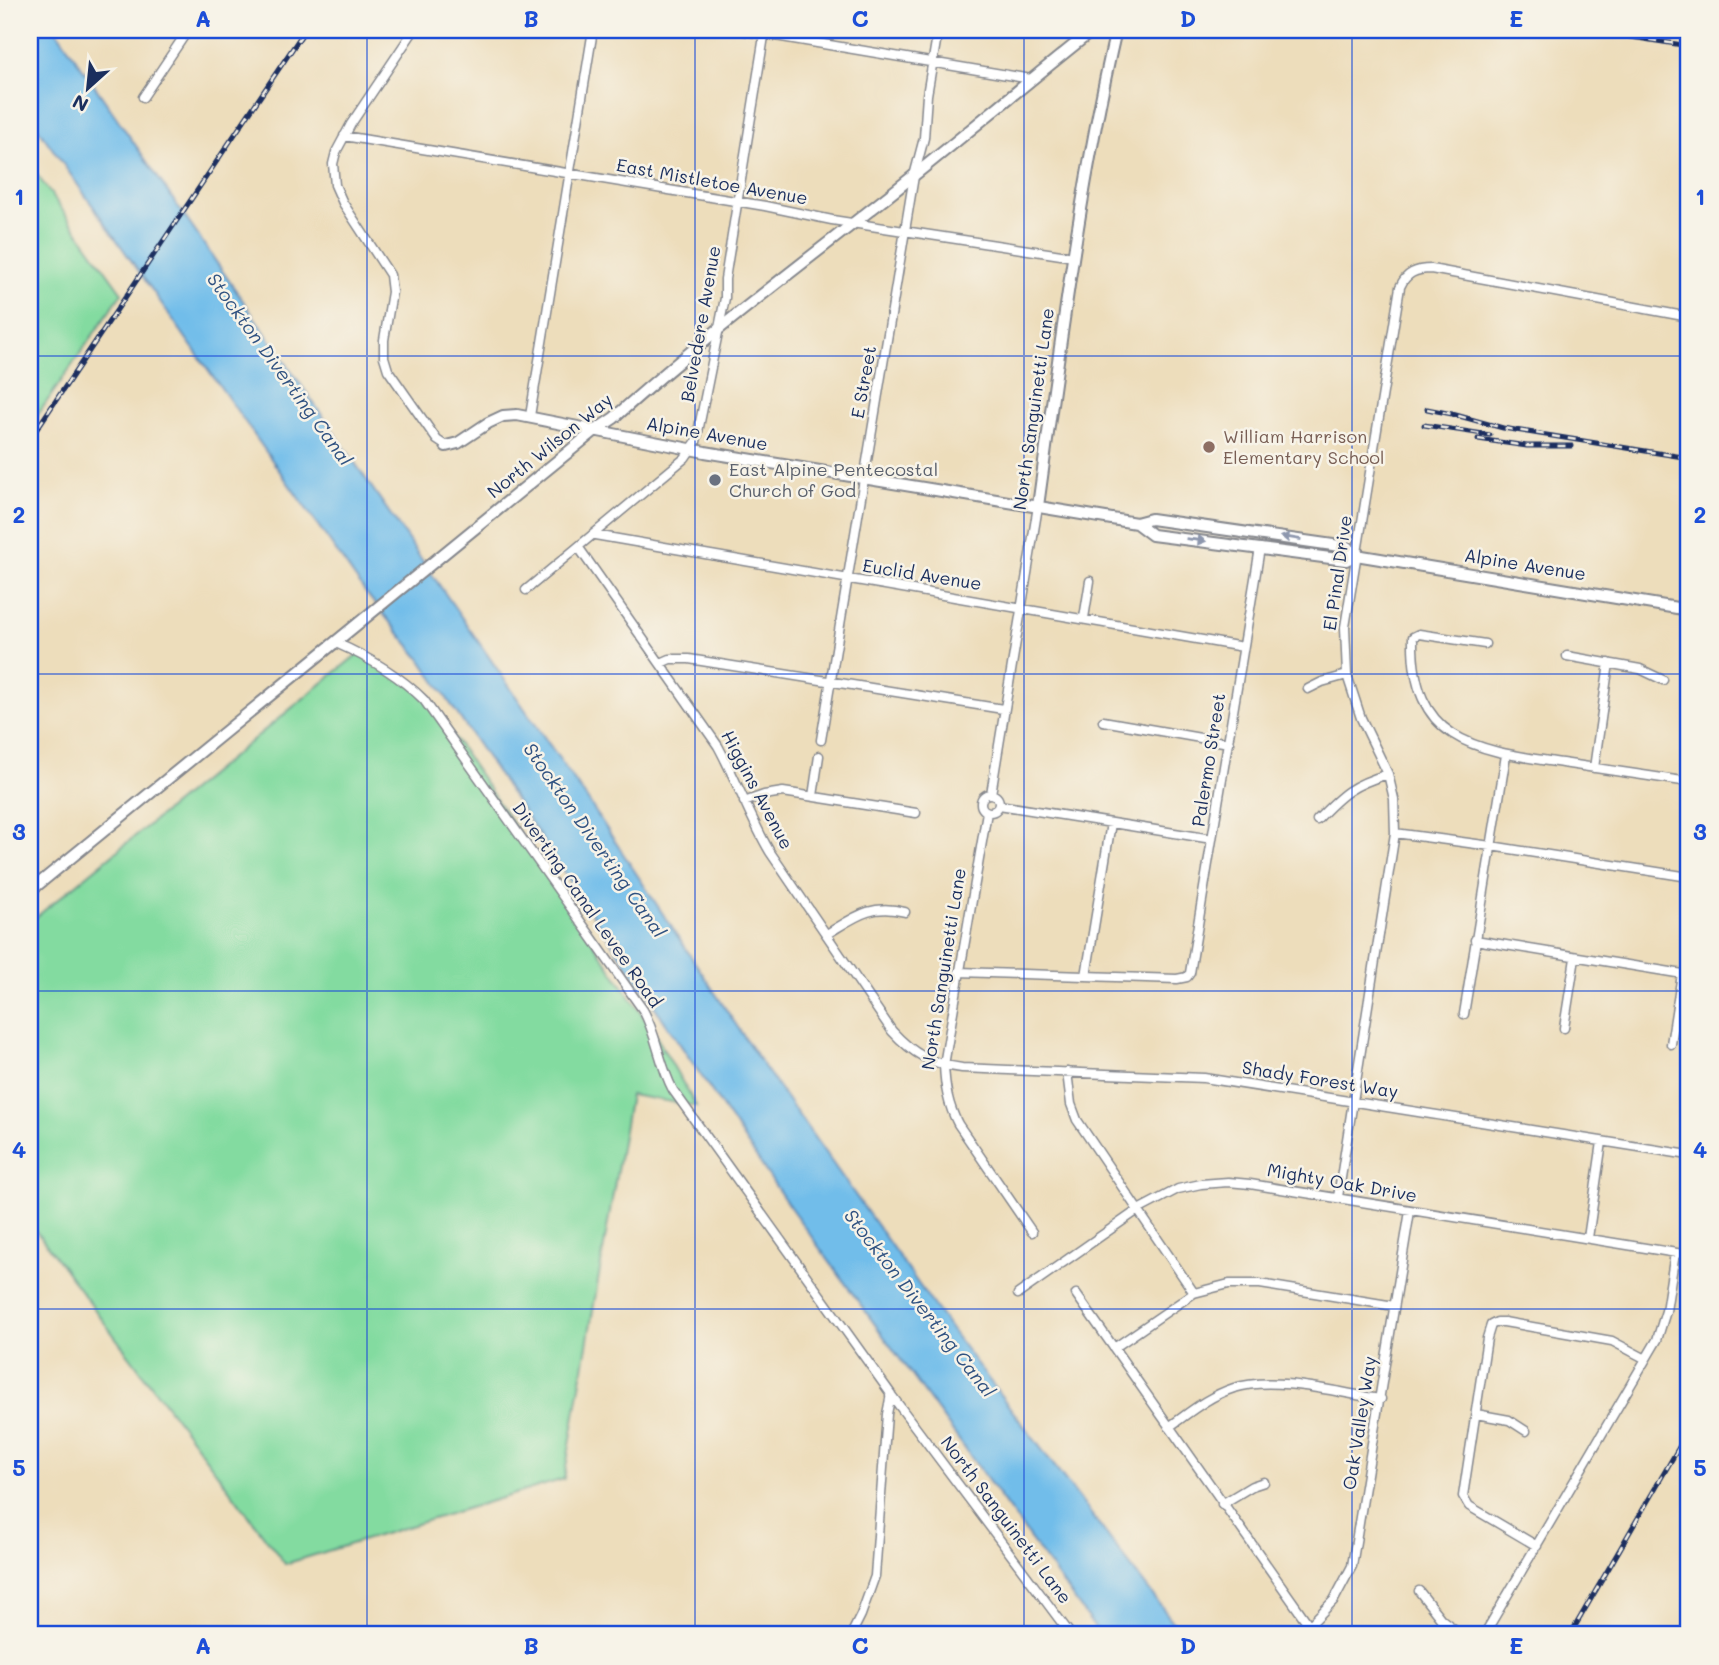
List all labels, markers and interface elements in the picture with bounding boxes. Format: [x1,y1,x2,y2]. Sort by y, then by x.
text: A [195,3,211,33]
text: B [523,3,539,33]
text: C [851,3,869,33]
text: D [1180,3,1196,33]
text: E [1509,3,1523,33]
north arrow [52,52,122,122]
text: N [68,89,92,118]
street label: East Mistletoe Avenue [615,152,810,210]
text: 1 [14,181,24,211]
text: 1 [1695,181,1705,211]
street label: Belvedere Avenue [674,244,726,404]
water label: Stockton Diverting Canal [202,267,359,470]
street label: North Sanguinetti Lane [1007,306,1059,512]
street label: E Street [845,344,881,420]
street label: North Wilson Way [482,387,617,503]
street label: Alpine Avenue [645,411,770,455]
place label: William Harrison Elementary School [1223,424,1385,469]
marker: William Harrison Elementary School [1201,439,1217,455]
place label: East Alpine Pentecostal Church of God [729,457,938,502]
marker: East Alpine Pentecostal Church of God [707,472,723,488]
text: 2 [13,499,25,529]
text: 2 [1694,499,1706,529]
street label: El Pinal Drive [1317,514,1357,632]
one-way arrow [1280,533,1302,544]
one-way arrow [1186,535,1208,546]
street label: Alpine Avenue [1463,543,1588,585]
street label: Euclid Avenue [861,553,983,595]
street label: Palermo Street [1186,691,1230,828]
street label: Higgins Avenue [716,726,799,853]
water label: Stockton Diverting Canal [519,737,672,942]
street label: Diverting Canal Levee Road [508,797,668,1012]
text: 3 [12,816,26,846]
text: 3 [1693,816,1707,846]
street label: North Sanguinetti Lane [915,866,971,1071]
street label: Shady Forest Way [1240,1055,1400,1103]
text: 4 [12,1134,26,1164]
text: 4 [1693,1134,1707,1164]
street label: Mighty Oak Drive [1265,1157,1419,1207]
water label: Stockton Diverting Canal [839,1203,1002,1402]
street label: Oak Valley Way [1337,1354,1381,1492]
street label: North Sanguinetti Lane [936,1431,1078,1608]
text: 5 [12,1452,26,1482]
text: 5 [1693,1452,1707,1482]
text: A [195,1630,211,1660]
text: B [523,1630,539,1660]
text: C [851,1630,869,1660]
text: D [1180,1630,1196,1660]
text: E [1509,1630,1523,1660]

